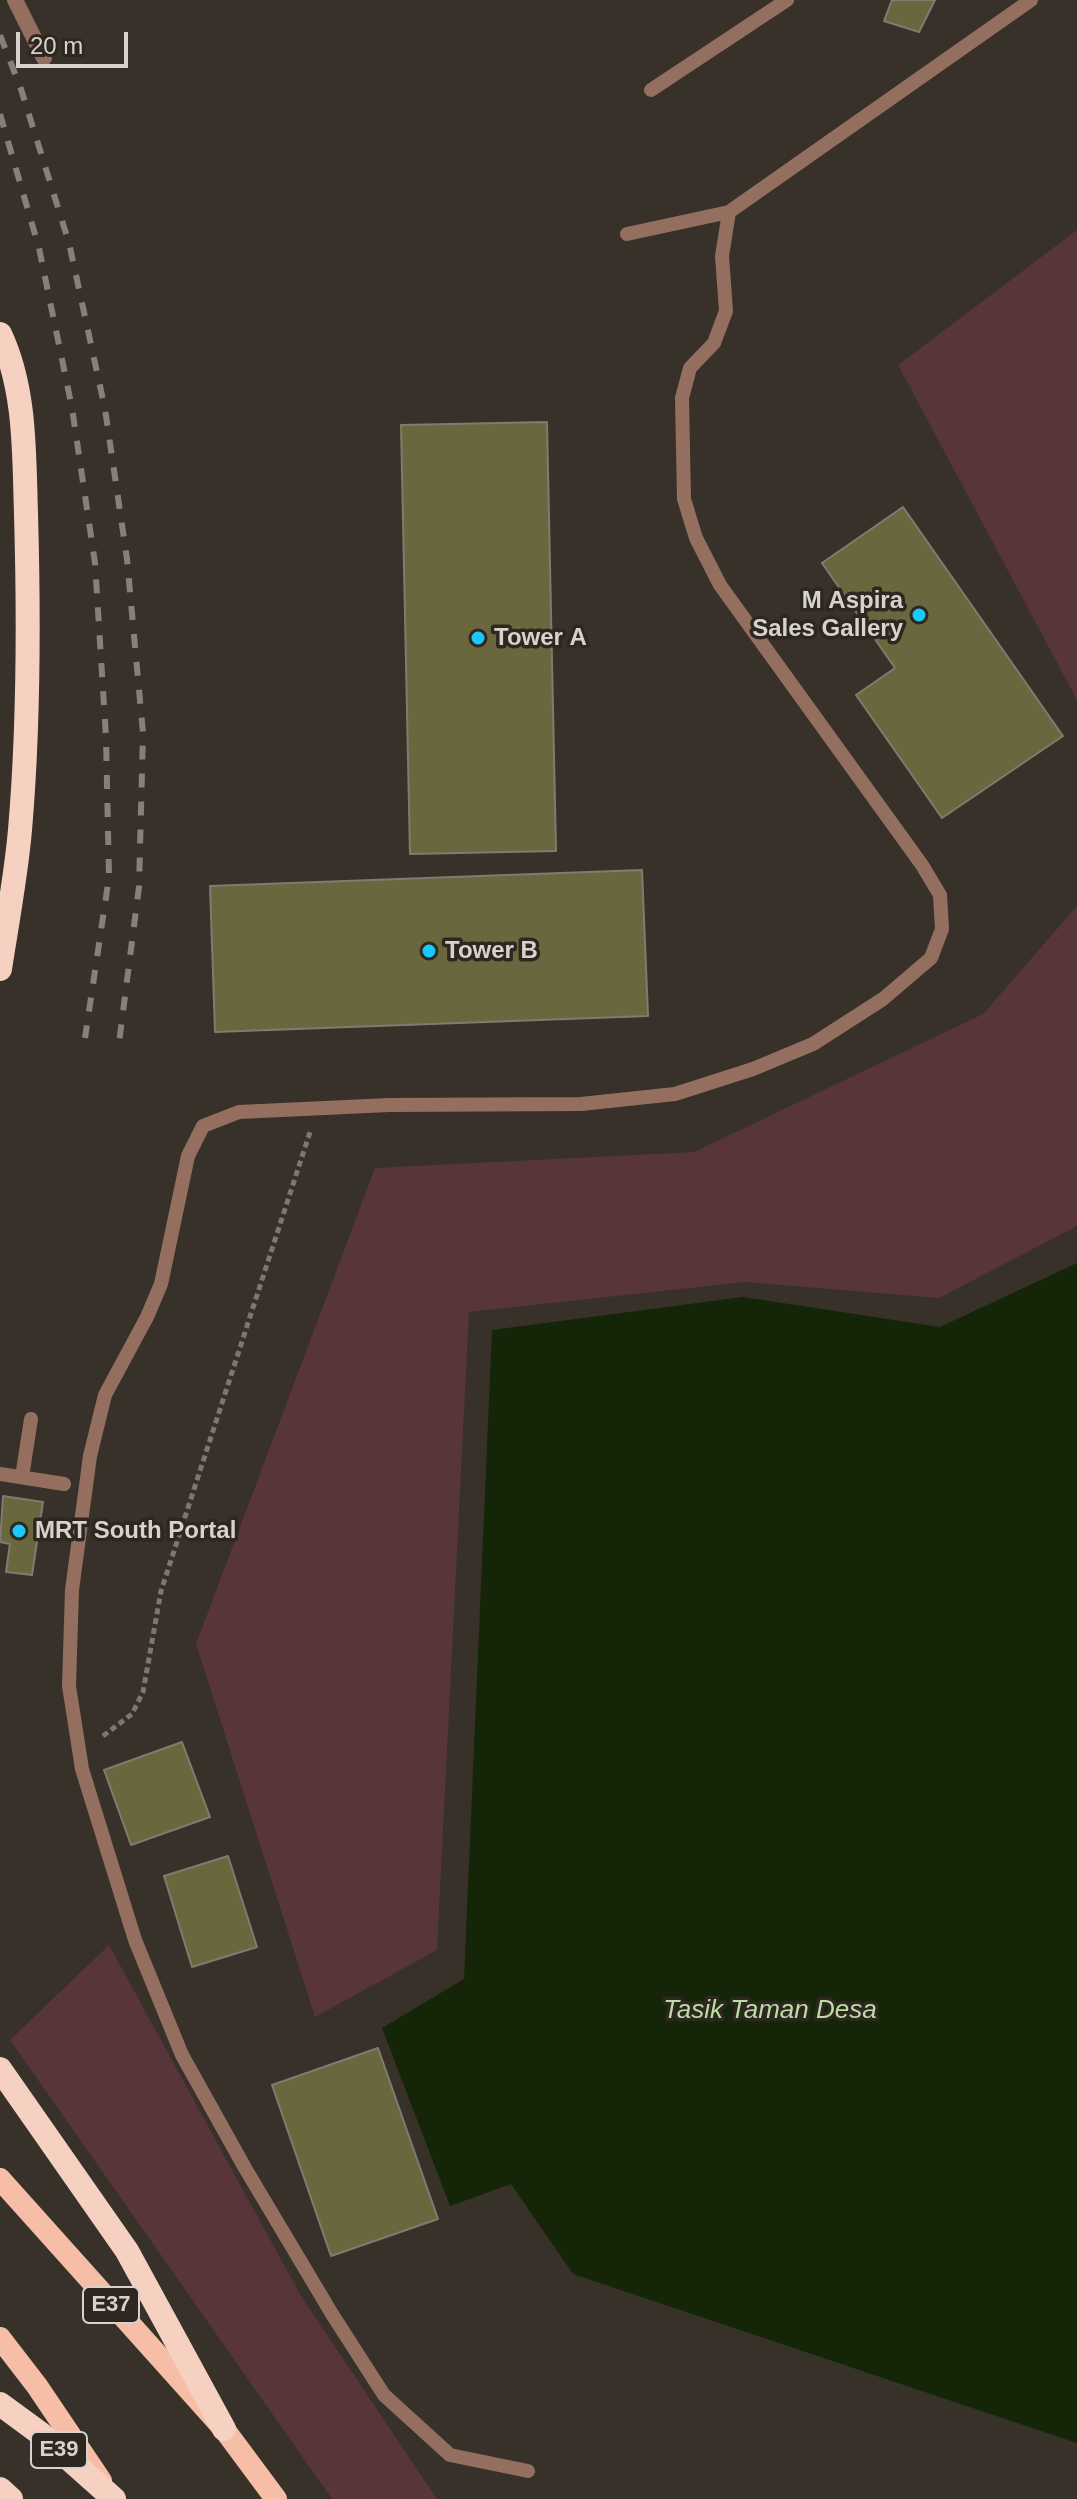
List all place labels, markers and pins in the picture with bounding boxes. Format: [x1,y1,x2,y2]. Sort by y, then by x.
place label: M Aspira Sales Gallery [752,587,903,643]
marker: M Aspira Sales Gallery [910,606,928,624]
place label: Tower A [494,624,587,652]
marker: Tower A [469,629,487,647]
place label: Tower B [445,937,538,965]
marker: Tower B [420,942,438,960]
place label: MRT South Portal [35,1517,236,1545]
marker: MRT South Portal [10,1522,28,1540]

